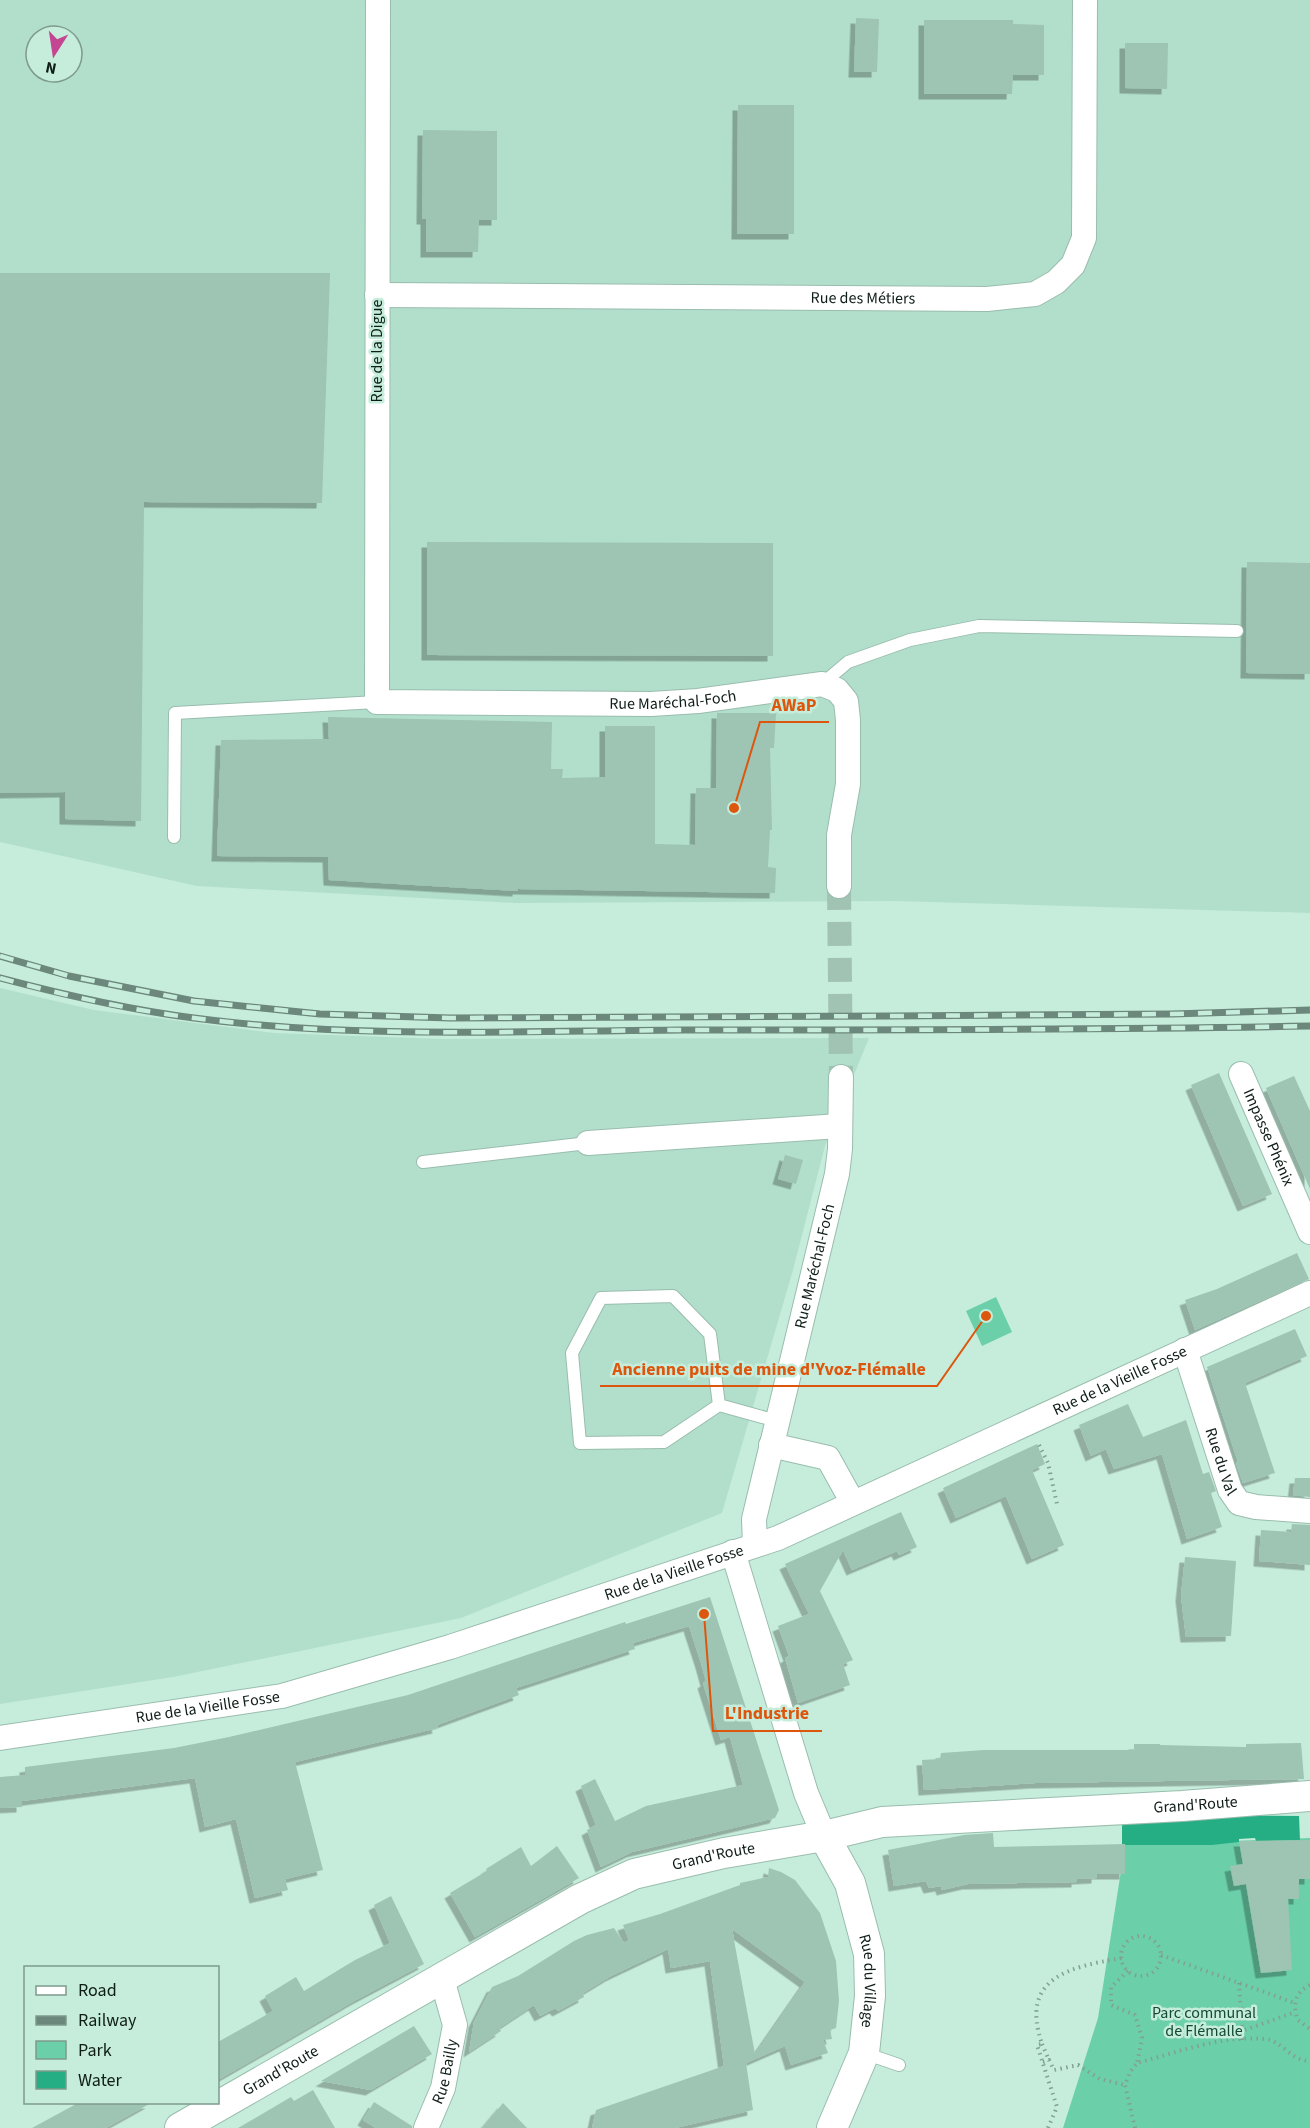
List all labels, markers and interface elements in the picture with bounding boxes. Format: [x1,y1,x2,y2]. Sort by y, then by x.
north arrow [24,24,84,84]
text: N [44,56,59,80]
street label: Rue des Métiers [811,287,916,310]
street label: Rue de la Digue [366,300,388,402]
street label: Rue Maréchal-Foch [609,685,738,715]
callout: AWaP [760,686,829,722]
text: AWaP [771,693,817,718]
street label: Impasse Phénix [1238,1085,1300,1189]
street label: Rue Maréchal-Foch [789,1202,840,1331]
street label: Rue de la Vieille Fosse [1049,1340,1190,1421]
callout: Ancienne puits de mine d'Yvoz-Flémalle [600,1350,937,1386]
text: Ancienne puits de mine d'Yvoz-Flémalle [611,1357,926,1382]
street label: Rue du Val [1200,1425,1242,1500]
street label: Rue de la Vieille Fosse [601,1539,746,1606]
street label: Rue de la Vieille Fosse [134,1685,281,1729]
callout: L'Industrie [713,1695,822,1731]
text: L'Industrie [725,1701,809,1726]
street label: Grand'Route [1153,1791,1239,1819]
street label: Grand'Route [670,1837,757,1876]
street label: Rue du Village [853,1932,881,2029]
legend [24,1966,219,2104]
text: Road [78,1978,117,2003]
park label: Parc communal de Flémalle [1152,2002,1256,2042]
text: Railway [78,2008,137,2033]
street label: Rue Bailly [426,2037,463,2107]
text: Park [78,2038,112,2063]
street label: Grand'Route [239,2040,323,2101]
text: Water [78,2068,122,2093]

